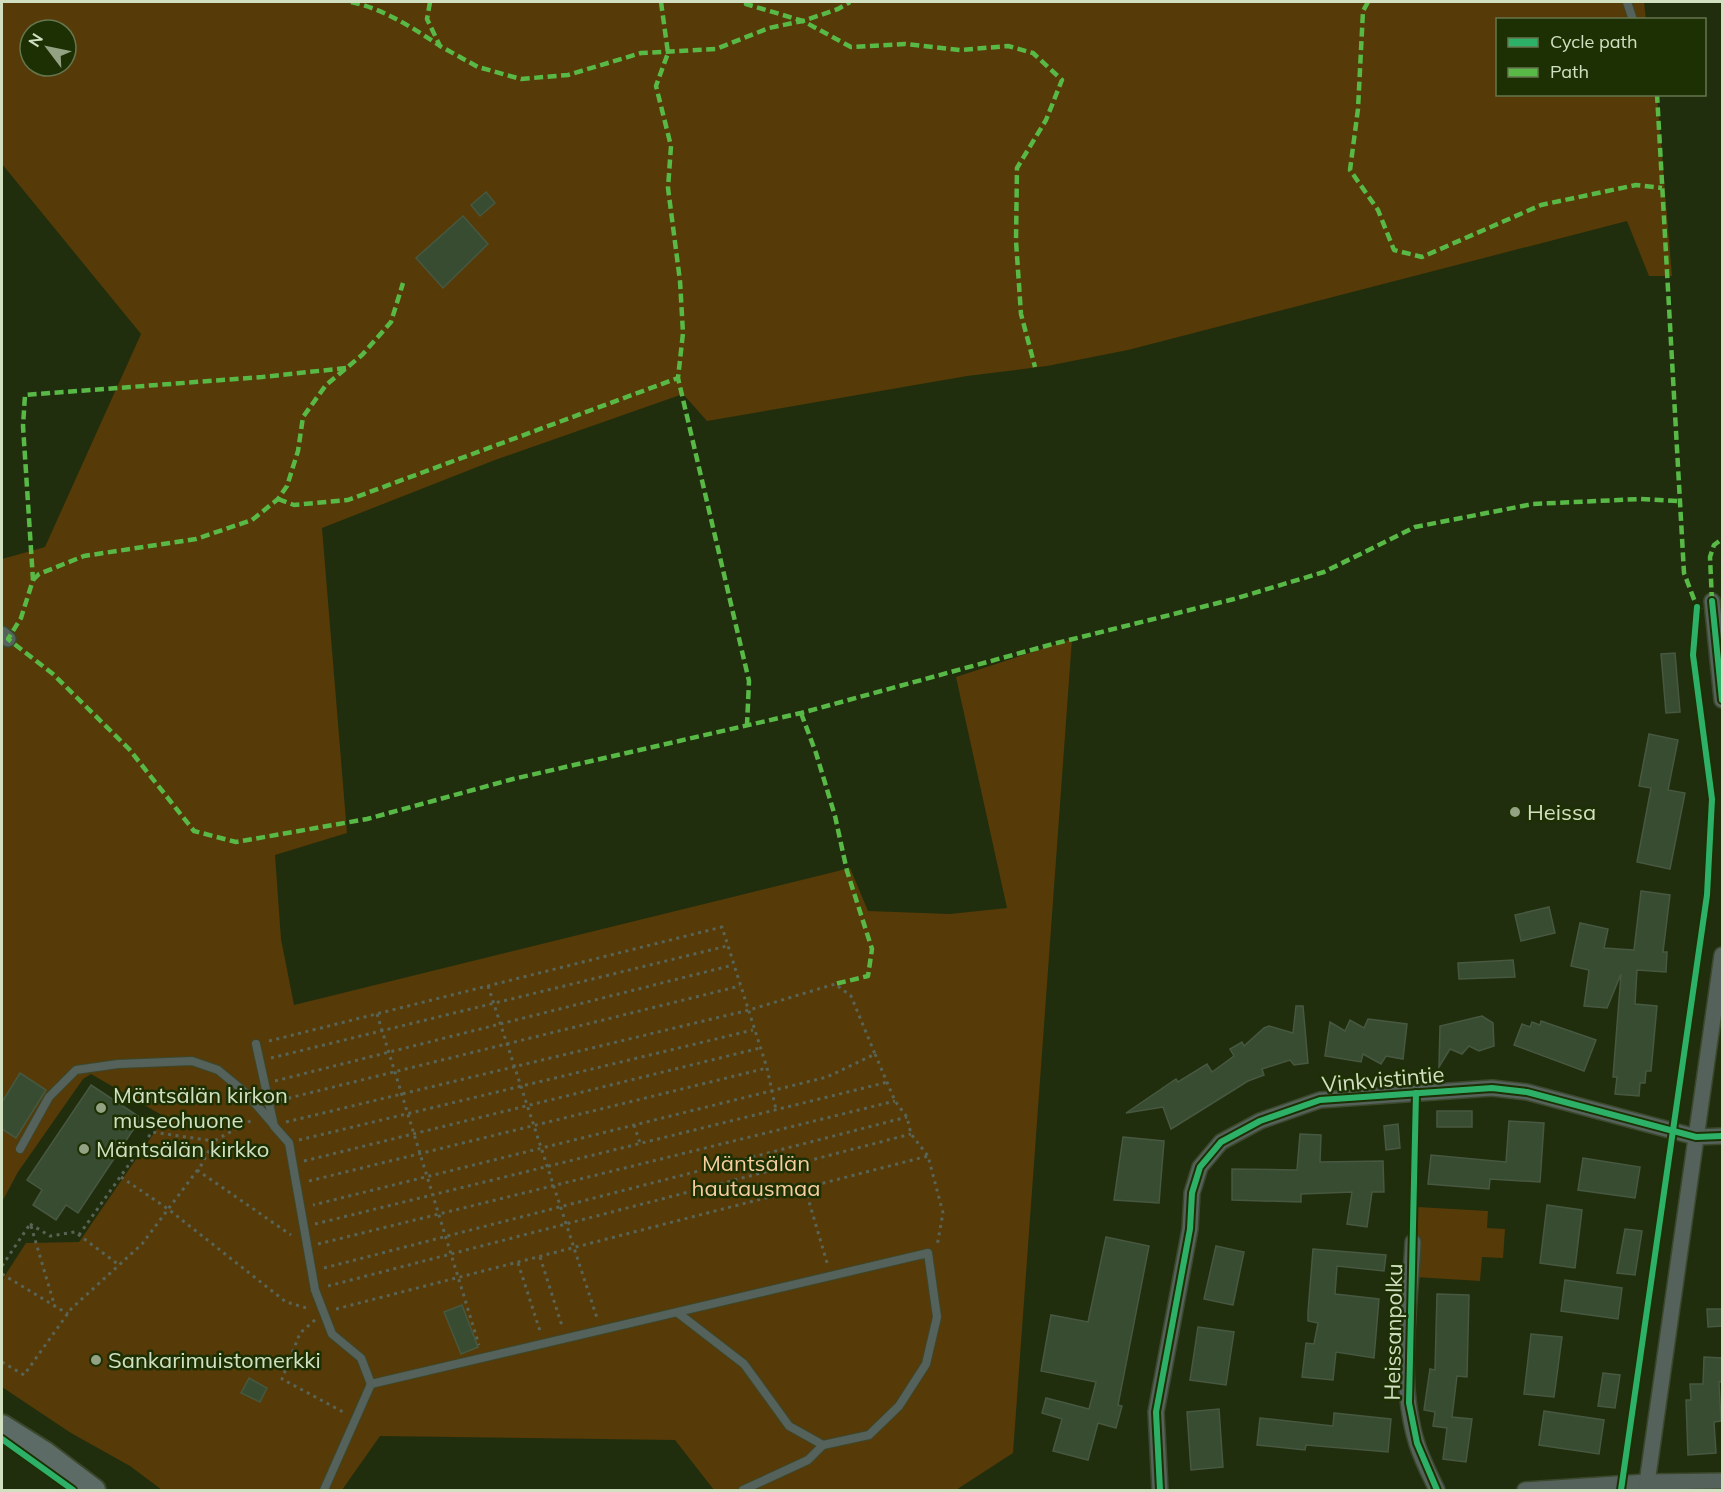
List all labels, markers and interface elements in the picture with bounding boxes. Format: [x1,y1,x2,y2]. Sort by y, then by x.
north arrow [18,18,78,78]
legend [1496,18,1706,96]
text: N [24,30,47,50]
text: Cycle path [1550,30,1637,53]
text: Path [1550,60,1589,83]
place label: Heissa [1527,798,1596,826]
marker: Heissa [1508,805,1522,819]
street label: Vinkvistintie [1321,1060,1445,1098]
place label: Mäntsälän kirkon museohuone [113,1081,288,1134]
marker: Mäntsälän kirkon museohuone [94,1101,108,1115]
place label: Mäntsälän kirkko [96,1135,269,1163]
marker: Mäntsälän kirkko [77,1142,91,1156]
park label: Mäntsälän hautausmaa [691,1149,821,1202]
street label: Heissanpolku [1378,1263,1408,1401]
place label: Sankarimuistomerkki [108,1346,321,1374]
marker: Sankarimuistomerkki [89,1353,103,1367]

